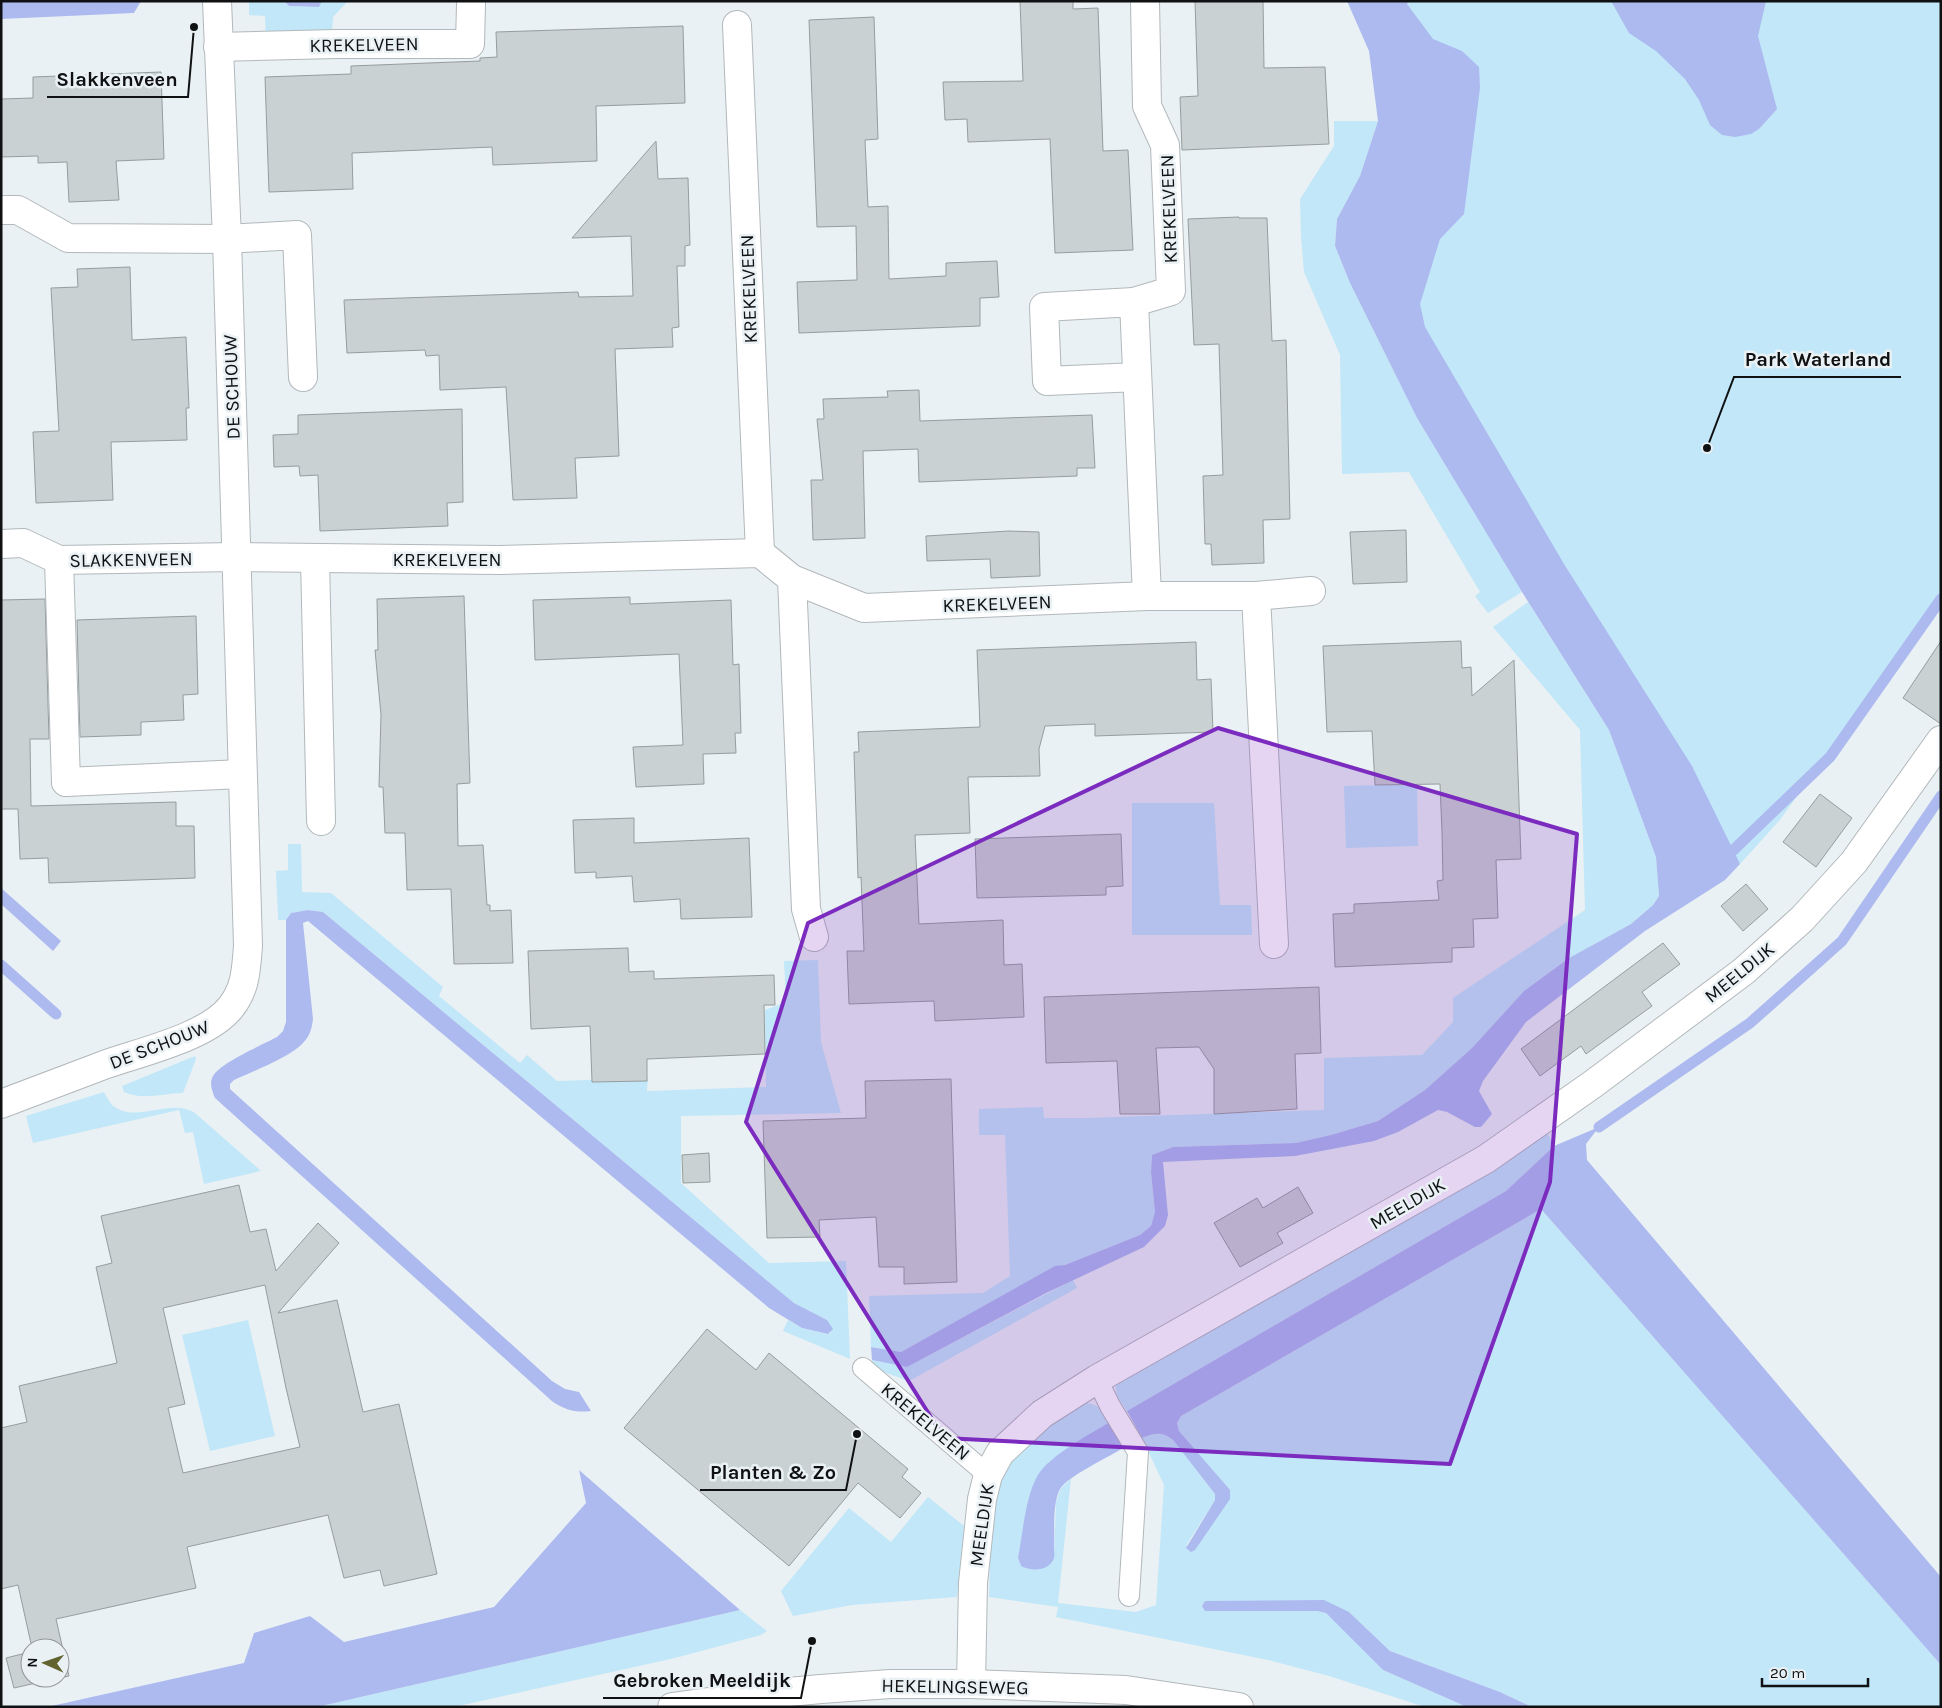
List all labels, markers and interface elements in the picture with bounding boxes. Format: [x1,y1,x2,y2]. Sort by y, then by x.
street label: KREKELVEEN [309,33,419,57]
callout: Slakkenveen [47,62,188,97]
text: Slakkenveen [56,68,178,91]
street label: KREKELVEEN [1156,154,1182,264]
street label: KREKELVEEN [736,234,762,344]
street label: DE SCHOUW [219,334,245,440]
callout: Park Waterland [1734,342,1901,377]
text: Park Waterland [1745,348,1891,371]
street label: SLAKKENVEEN [69,548,193,572]
street label: KREKELVEEN [392,549,502,571]
street label: KREKELVEEN [942,591,1052,617]
street label: MEELDIJK [1700,938,1779,1008]
street label: DE SCHOUW [106,1016,212,1074]
street label: MEELDIJK [1366,1173,1450,1234]
street label: KREKELVEEN [876,1378,974,1465]
callout: Planten & Zo [700,1455,846,1490]
text: Planten & Zo [710,1461,836,1484]
street label: MEELDIJK [965,1482,999,1568]
north arrow [20,1638,70,1688]
scale bar [1762,1656,1868,1688]
text: N [24,1657,41,1668]
callout: Gebroken Meeldijk [603,1663,801,1698]
text: 20 m [1770,1664,1805,1682]
text: Gebroken Meeldijk [613,1669,791,1692]
street label: HEKELINGSEWEG [881,1675,1029,1699]

